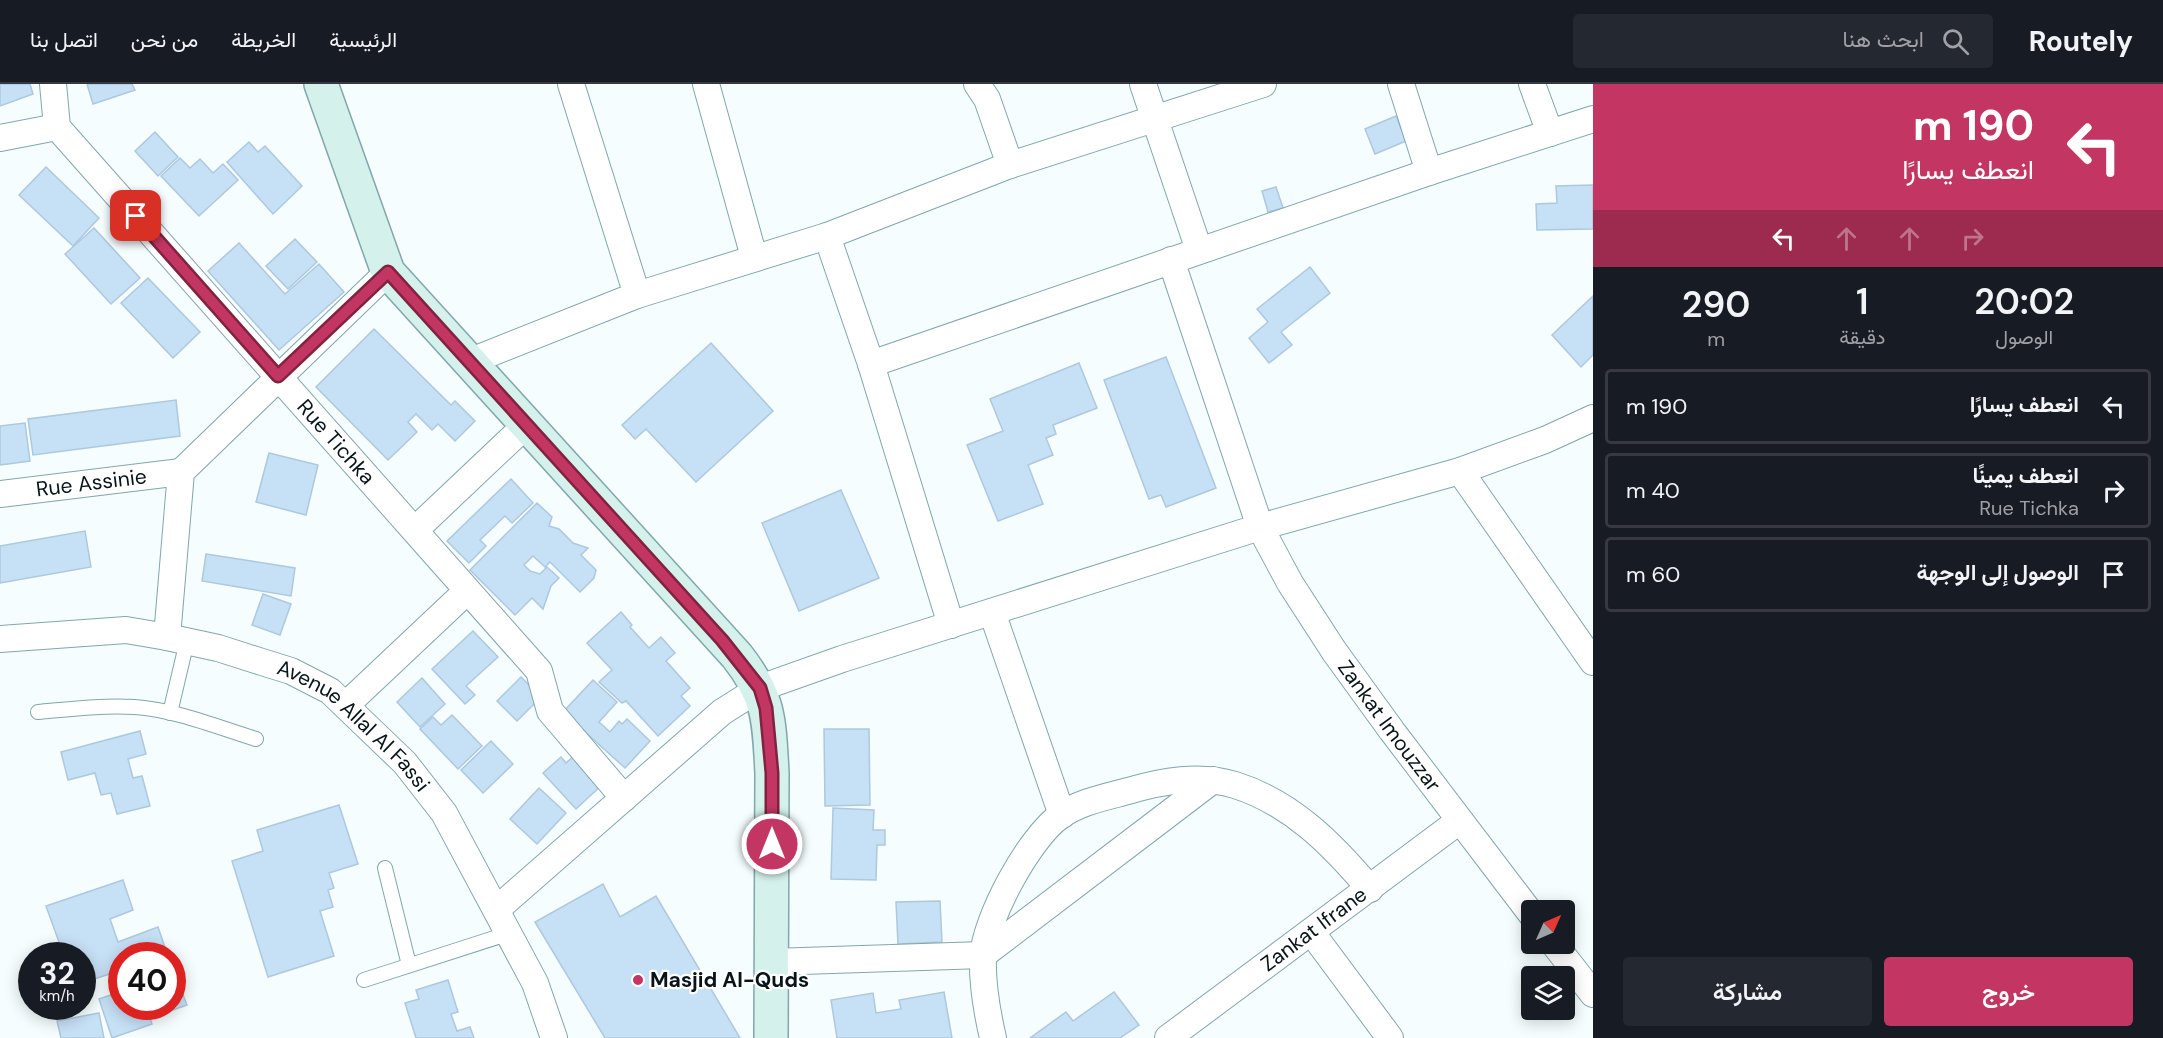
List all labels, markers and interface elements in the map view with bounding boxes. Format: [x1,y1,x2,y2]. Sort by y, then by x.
search box [1573,14,1993,68]
text: Routely [2029,23,2133,60]
text: ابحث هنا [1842,25,1924,54]
icon: search [1939,25,1972,58]
text: اتصل بنا [30,26,98,54]
text: من نحن [131,26,198,54]
text: الخريطة [231,26,296,54]
text: الرئيسية [329,26,397,54]
text: 190 m [1913,98,2034,153]
icon: left [2055,108,2133,186]
text: انعطف يسارًا [1902,152,2034,187]
pin [110,190,161,241]
icon: arrive [119,199,152,232]
icon: left [1767,222,1800,255]
icon: ahead [1830,222,1863,255]
icon: ahead [1893,222,1926,255]
icon: right [1956,222,1989,255]
text: 1 [1856,278,1869,325]
text: 20:02 [1974,278,2074,325]
text: 290 [1682,281,1750,328]
text: دقيقة [1839,324,1885,350]
text: الوصول [1995,324,2053,350]
text: m [1707,326,1725,352]
text: انعطف يسارًا [1970,390,2079,419]
icon: left [2097,390,2130,423]
text: 190 m [1626,392,1687,421]
street label: Rue Tichka [291,393,381,491]
text: انعطف يمينًا [1972,461,2079,490]
street label: Rue Assinie [34,462,148,504]
icon: right [2097,474,2130,507]
text: 40 m [1626,476,1680,505]
text: Rue Tichka [1979,495,2079,521]
text: الوصول إلى الوجهة [1917,558,2079,587]
icon: arrive [2097,558,2130,591]
text: 60 m [1626,560,1680,589]
street label: Avenue Allal Al Fassi [274,654,436,797]
street label: Zankat Imouzzar [1331,655,1447,798]
position arrow [740,812,804,876]
street label: Zankat Ifrane [1255,880,1373,978]
north arrow [1521,900,1575,954]
map controls [1521,900,1575,1020]
speed limit sign: 40 [108,942,186,1020]
text: 32 [39,954,75,993]
button: مشاركة [1623,957,1872,1026]
button: خروج [1884,957,2133,1026]
place label: Masjid Al-Quds [650,966,809,994]
button: layers [1521,966,1575,1020]
marker: Masjid Al-Quds [631,973,645,987]
text: km/h [39,986,75,1006]

